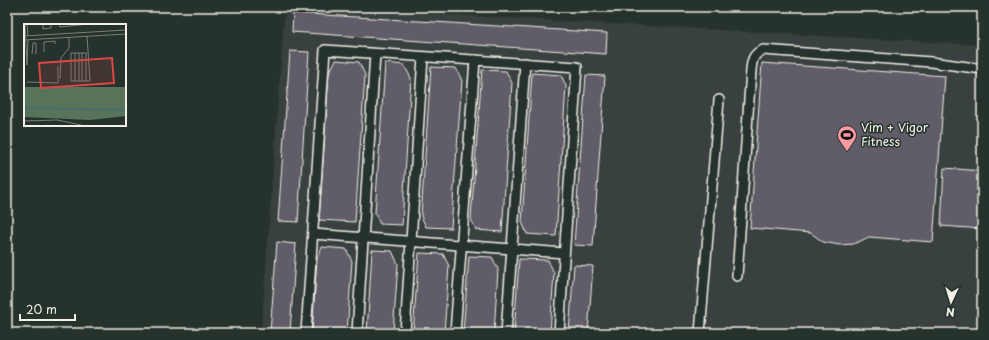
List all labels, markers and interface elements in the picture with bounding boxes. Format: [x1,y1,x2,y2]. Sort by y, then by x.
inset map [24,24,126,126]
place label: Vim + Vigor Fitness [861,118,929,150]
sports icon: Vim + Vigor Fitness [836,124,858,152]
north arrow [931,282,971,322]
scale bar [20,296,75,322]
text: 20 m [26,300,57,318]
text: N [945,304,955,321]

